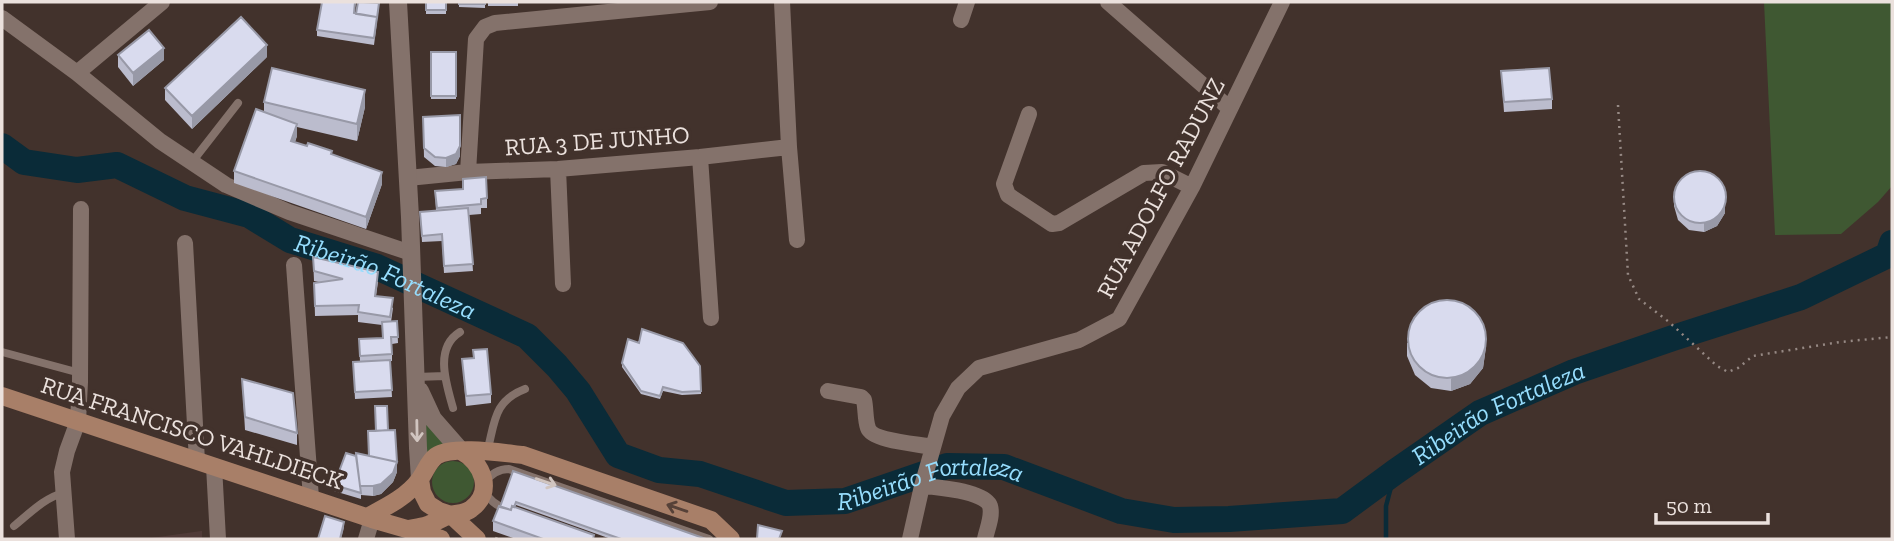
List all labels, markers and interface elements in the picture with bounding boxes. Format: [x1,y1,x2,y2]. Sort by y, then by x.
street label: RUA ADOLFO RADUNZ [1090,73,1231,303]
street label: RUA 3 DE JUNHO [504,120,690,161]
water label: Ribeirão Fortaleza [291,226,481,326]
water label: Ribeirão Fortaleza [1405,353,1589,472]
street label: RUA FRANCISCO VAHLDIECK [38,370,347,495]
one-way arrow [411,419,424,442]
water label: Ribeirão Fortaleza [837,450,1029,517]
one-way arrow [534,476,556,489]
scale bar [1656,482,1768,526]
text: 50 m [1666,493,1712,518]
one-way arrow [666,501,688,514]

